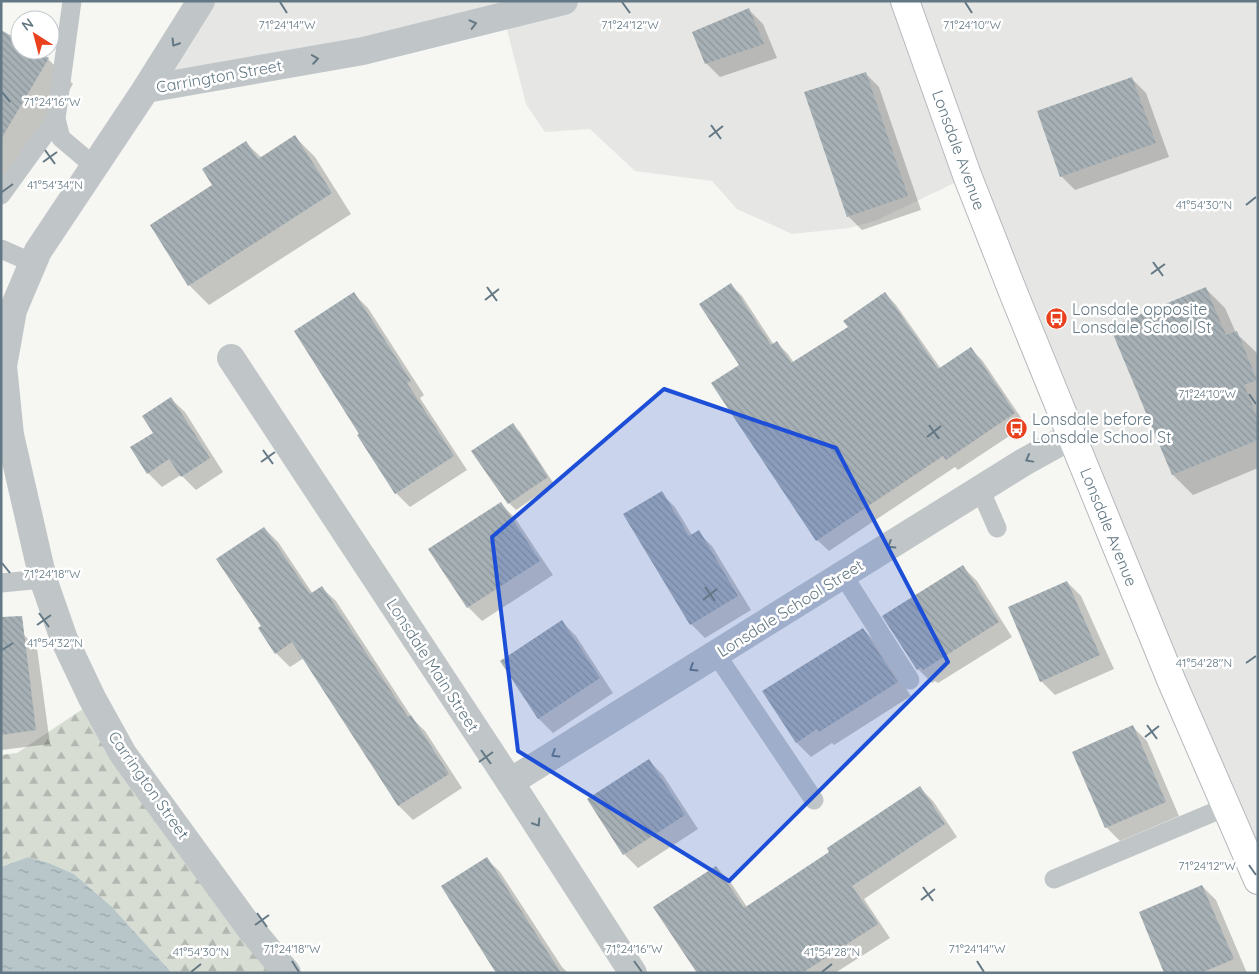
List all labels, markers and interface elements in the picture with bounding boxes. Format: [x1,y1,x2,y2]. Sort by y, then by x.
north arrow [10,10,60,60]
text: N [18,14,37,35]
text: 71°24'14"W [258,17,316,32]
text: 71°24'12"W [601,17,659,32]
text: 71°24'10"W [943,17,1001,32]
one-way arrow [469,19,478,30]
one-way arrow [172,37,181,46]
street label: Carrington Street [154,55,284,97]
one-way arrow [310,55,319,65]
street label: Lonsdale Avenue [928,87,990,213]
text: 71°24'16"W [23,94,81,109]
text: 41°54'34"N [27,177,83,192]
text: 41°54'30"N [1176,197,1232,212]
place label: Lonsdale opposite Lonsdale School St [1072,299,1211,337]
bus stop icon: Lonsdale opposite Lonsdale School St [1044,306,1068,330]
text: 71°24'10"W [1178,386,1236,401]
place label: Lonsdale before Lonsdale School St [1032,409,1171,447]
bus stop icon: Lonsdale before Lonsdale School St [1004,416,1028,440]
one-way arrow [1025,453,1034,463]
street label: Lonsdale Avenue [1076,465,1142,589]
one-way arrow [887,539,896,549]
street label: Lonsdale School Street [713,555,867,661]
text: 71°24'18"W [23,566,81,581]
street label: Lonsdale Main Street [382,595,484,735]
text: 41°54'32"N [27,635,83,650]
text: 41°54'28"N [1176,655,1232,670]
one-way arrow [690,662,699,671]
street label: Carrington Street [104,727,194,843]
one-way arrow [552,748,561,757]
one-way arrow [530,818,540,827]
text: 71°24'12"W [1178,858,1236,873]
text: 71°24'18"W [263,941,321,956]
text: 71°24'16"W [605,941,663,956]
text: 71°24'14"W [948,941,1006,956]
text: 41°54'30"N [173,944,229,959]
text: 41°54'28"N [804,944,860,959]

